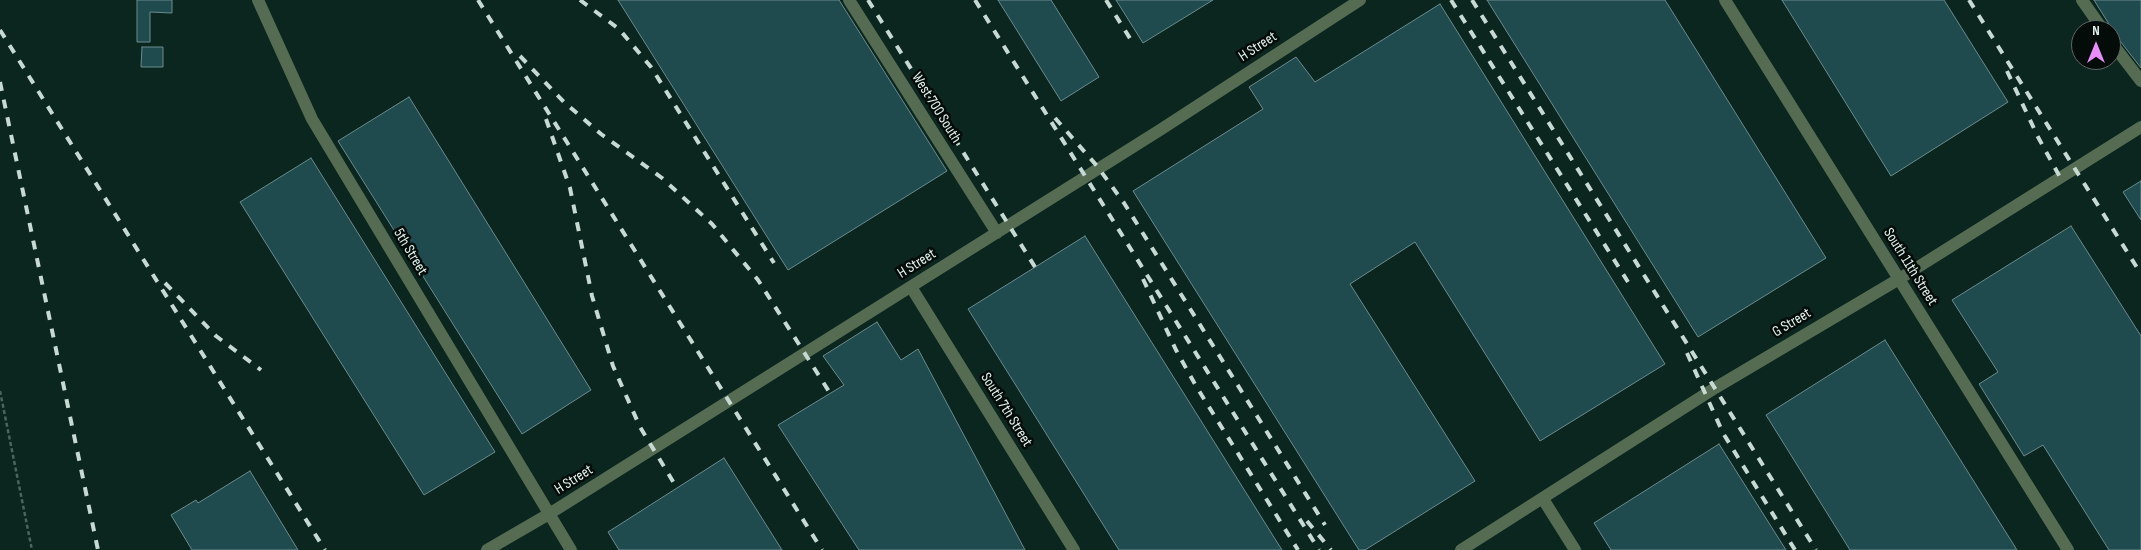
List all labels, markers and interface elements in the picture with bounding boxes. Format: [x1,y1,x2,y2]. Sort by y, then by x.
north arrow [2071,20,2121,70]
text: N [2092,22,2100,39]
street label: H Street [1236,28,1280,66]
street label: West 700 South [907,70,965,146]
street label: 5th Street [389,225,431,279]
street label: South 11th Street [1879,225,1941,309]
street label: H Street [895,245,939,283]
street label: G Street [1770,305,1814,341]
street label: South 7th Street [976,370,1036,450]
street label: H Street [552,461,596,499]

